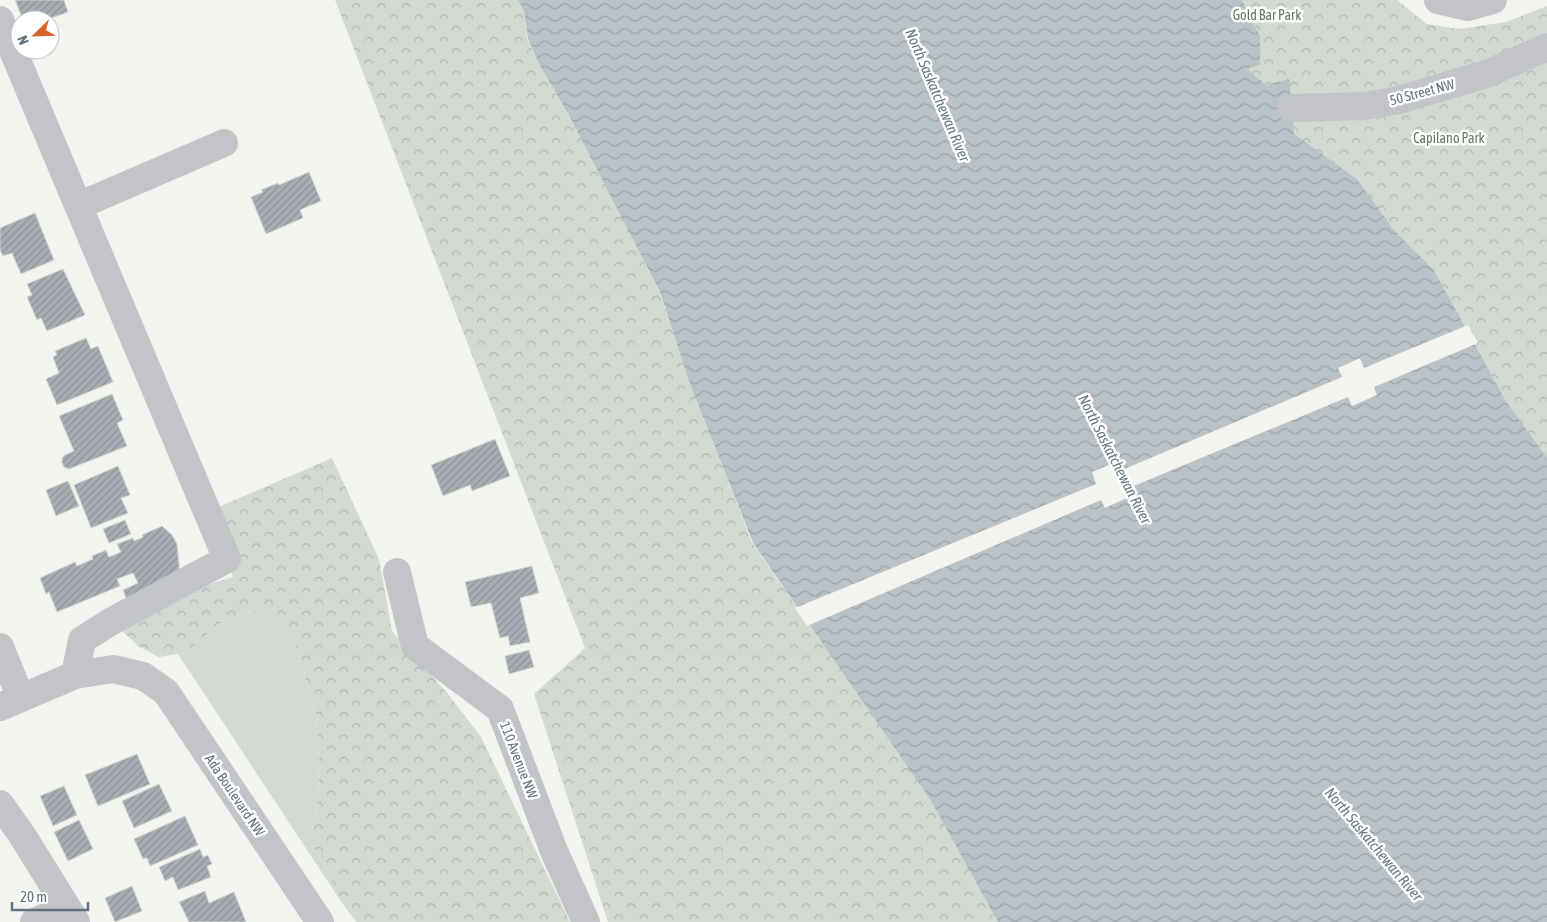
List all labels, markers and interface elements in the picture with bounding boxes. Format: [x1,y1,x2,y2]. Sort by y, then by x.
park label: Gold Bar Park [1233,7,1301,23]
north arrow [10,10,60,60]
water label: North Saskatchewan River [902,26,974,165]
text: N [14,33,32,47]
street label: 50 Street NW [1388,75,1457,108]
park label: Capilano Park [1413,130,1485,146]
water label: North Saskatchewan River [1075,392,1155,527]
street label: 110 Avenue NW [497,719,541,801]
street label: Ada Boulevard NW [202,751,269,840]
water label: North Saskatchewan River [1322,784,1427,905]
scale bar [12,880,89,912]
text: 20 m [20,888,47,905]

